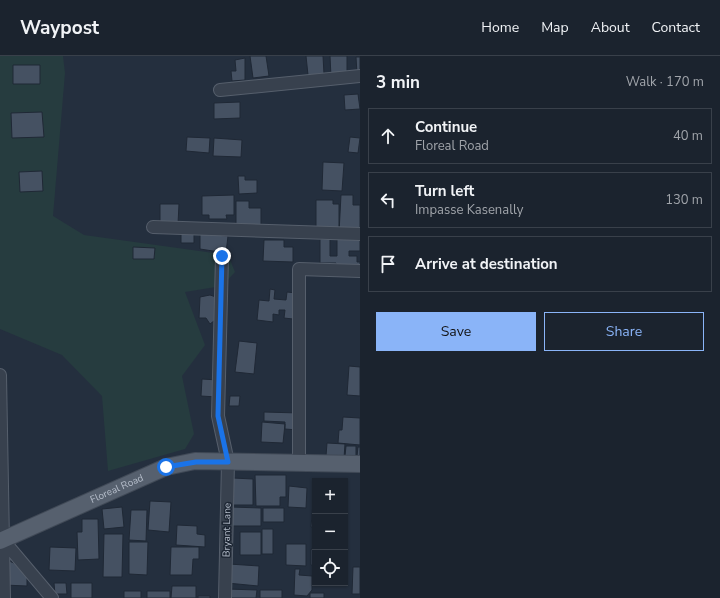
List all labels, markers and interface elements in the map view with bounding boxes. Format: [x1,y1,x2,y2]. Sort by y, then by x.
text: Waypost [20,15,99,41]
text: Home [481,18,519,37]
text: Map [541,18,569,37]
text: About [591,18,630,37]
text: Contact [652,18,700,37]
text: 3 min [376,71,420,94]
text: Walk · 170 m [626,73,704,91]
text: Continue [415,117,477,137]
icon: ahead [377,125,399,147]
text: 40 m [673,127,703,145]
text: Floreal Road [415,137,489,155]
text: Turn left [415,181,474,201]
icon: left [377,189,399,211]
text: 130 m [665,191,703,209]
text: Impasse Kasenally [415,201,523,219]
route end [213,247,231,265]
icon: arrive [377,253,399,275]
text: Arrive at destination [415,254,558,274]
button: Save [376,312,536,351]
button: Share [544,312,704,351]
route start [157,458,175,476]
street label: Floreal Road [88,471,146,507]
map controls [312,478,348,586]
button: + [312,478,348,514]
street label: Bryant Lane [220,503,234,557]
button: − [312,514,348,550]
button: locate [312,550,348,586]

